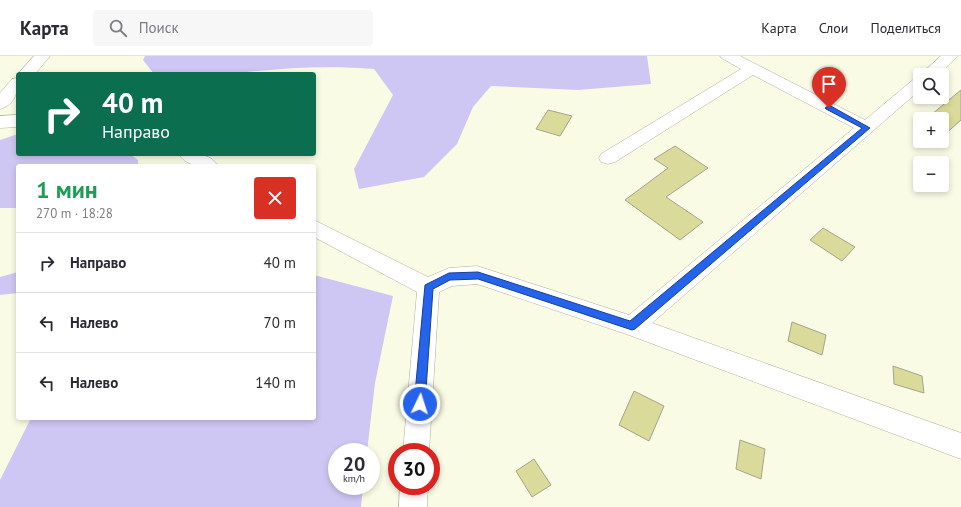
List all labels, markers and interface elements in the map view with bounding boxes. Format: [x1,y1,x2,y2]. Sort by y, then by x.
search box [93,10,373,46]
text: Карта [20,16,69,40]
icon: search [107,17,129,39]
text: Поиск [139,18,179,37]
text: Карта [761,19,797,37]
text: Слои [819,19,848,37]
text: Поделиться [870,19,941,37]
pin [812,67,846,108]
map controls [913,68,949,192]
button: search [913,68,949,104]
icon: arrive [818,73,840,95]
text: 40 m [102,84,163,121]
icon: right [36,88,88,140]
button: + [913,112,949,148]
text: Направо [102,120,170,143]
button: − [913,156,949,192]
text: 1 мин [36,174,98,205]
button: close [254,177,296,219]
text: 270 m · 18:28 [36,205,113,222]
icon: right [36,252,58,274]
text: Направо [70,253,126,272]
text: 40 m [263,253,296,272]
icon: left [36,312,58,334]
text: Налево [70,313,118,332]
text: 70 m [263,313,296,332]
icon: left [36,372,58,394]
text: Налево [70,373,118,392]
text: 140 m [255,373,296,392]
position arrow [399,383,441,425]
speed limit sign: 30 [388,443,440,495]
text: 20 [343,451,365,477]
text: km/h [343,472,365,485]

